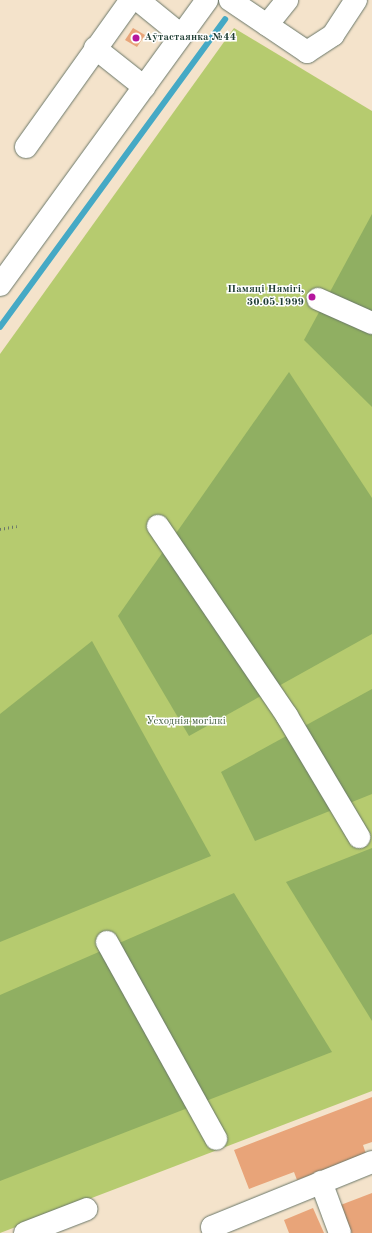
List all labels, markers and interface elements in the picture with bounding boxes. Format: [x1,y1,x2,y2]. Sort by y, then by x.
place label: Аўтастаянка №44 [144,31,236,45]
marker: Аўтастаянка №44 [131,33,141,43]
place label: Памяці Нямігі, 30.05.1999 [227,284,304,310]
marker: Памяці Нямігі, 30.05.1999 [307,292,317,302]
park label: Усходнія могілкі [146,715,226,729]

